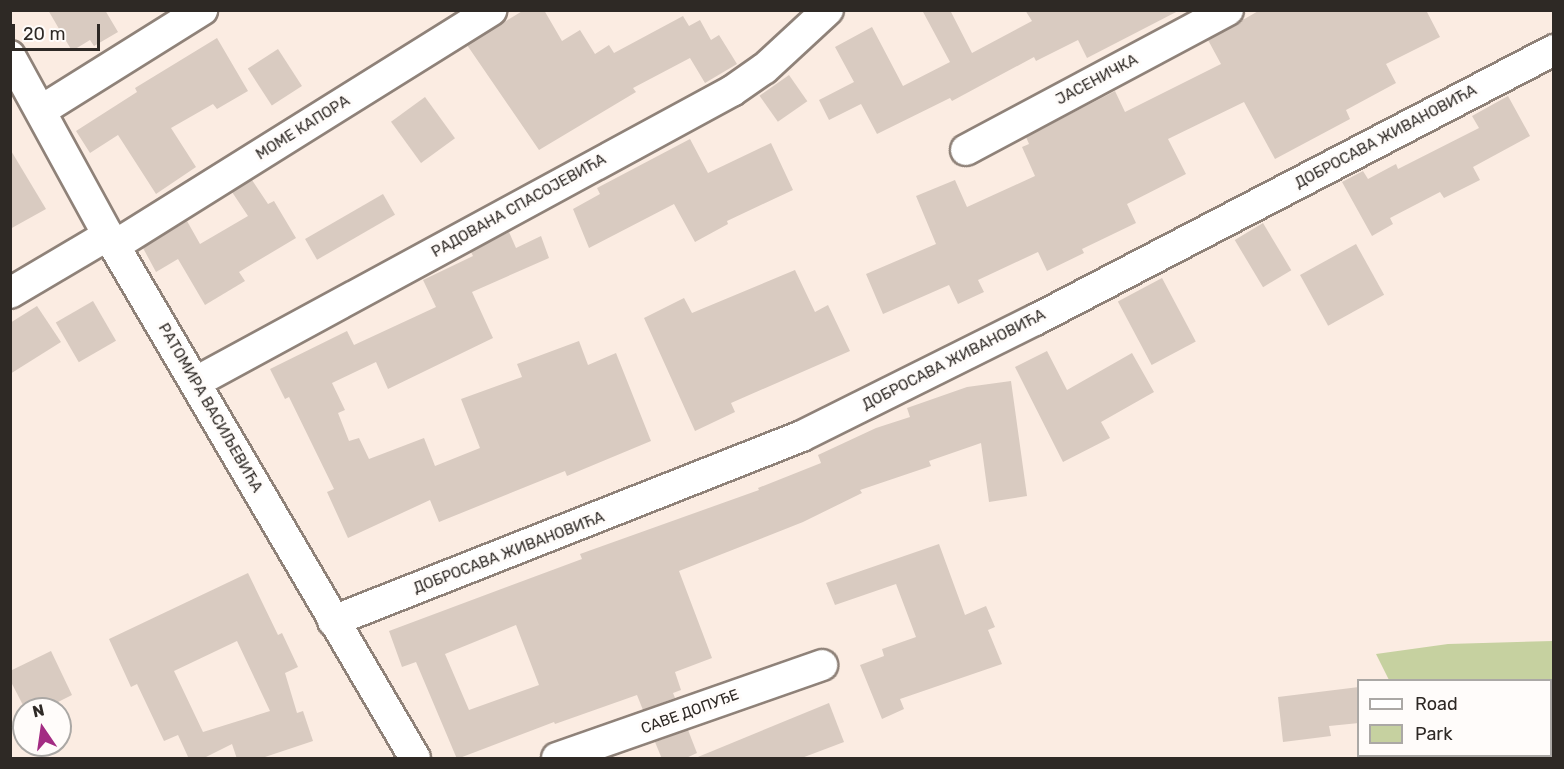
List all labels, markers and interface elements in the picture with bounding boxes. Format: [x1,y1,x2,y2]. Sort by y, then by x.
scale bar [15,12,104,50]
text: 20 m [23,23,65,45]
street label: ЈАСЕНИЧКА [1053,51,1141,109]
street label: ДОБРОСАВА ЖИВАНОВИЋА [1292,81,1480,193]
street label: МОМЕ КАПОРА [253,92,353,164]
street label: РАДОВАНА СПАСОЈЕВИЋА [429,150,609,262]
street label: ДОБРОСАВА ЖИВАНОВИЋА [859,306,1049,414]
street label: РАТОМИРА ВАСИЉЕВИЋА [154,320,266,496]
street label: ДОБРОСАВА ЖИВАНОВИЋА [411,508,607,598]
legend [1357,679,1552,757]
street label: САВЕ ДОПУЂЕ [639,686,741,738]
text: Road [1415,693,1458,715]
north arrow [12,697,72,757]
text: N [31,700,46,721]
text: Park [1415,723,1452,745]

